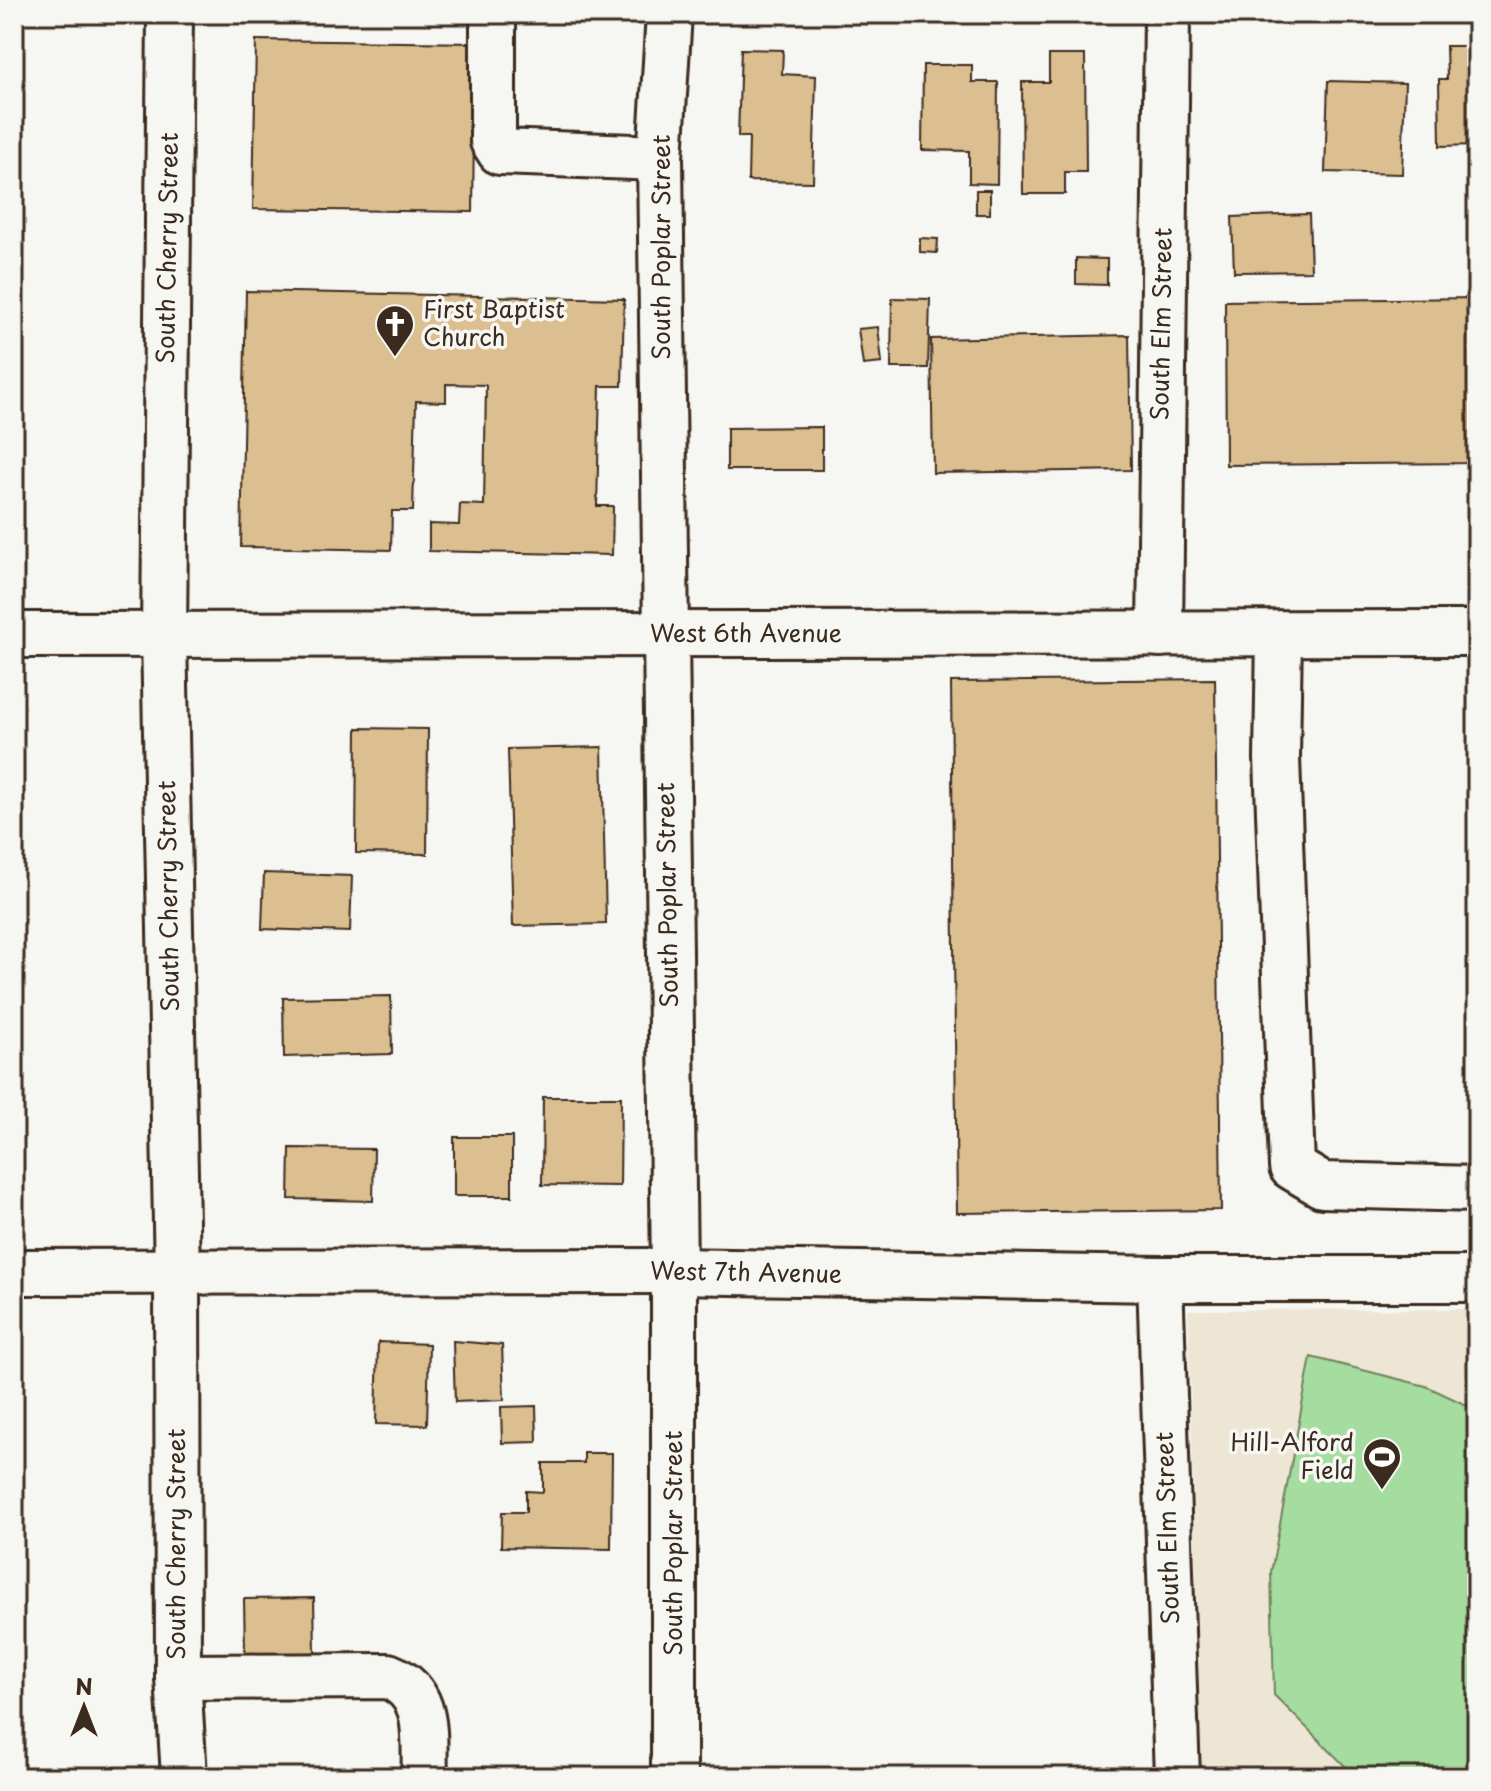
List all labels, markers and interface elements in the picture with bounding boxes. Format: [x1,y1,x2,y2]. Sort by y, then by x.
street label: South Cherry Street [146,132,186,364]
street label: South Poplar Street [642,134,678,360]
street label: South Elm Street [1140,227,1180,421]
place label: First Baptist Church [423,290,565,354]
church icon: First Baptist Church [374,303,416,358]
street label: West 6th Avenue [650,614,842,650]
street label: South Cherry Street [147,780,187,1012]
street label: South Poplar Street [646,782,686,1008]
street label: West 7th Avenue [650,1251,842,1291]
place label: Hill-Alford Field [1230,1423,1354,1487]
street label: South Cherry Street [157,1428,193,1660]
street label: South Poplar Street [654,1430,690,1656]
street label: South Elm Street [1145,1431,1187,1625]
sports icon: Hill-Alford Field [1361,1436,1403,1491]
north arrow [44,1667,124,1747]
text: N [75,1669,93,1702]

